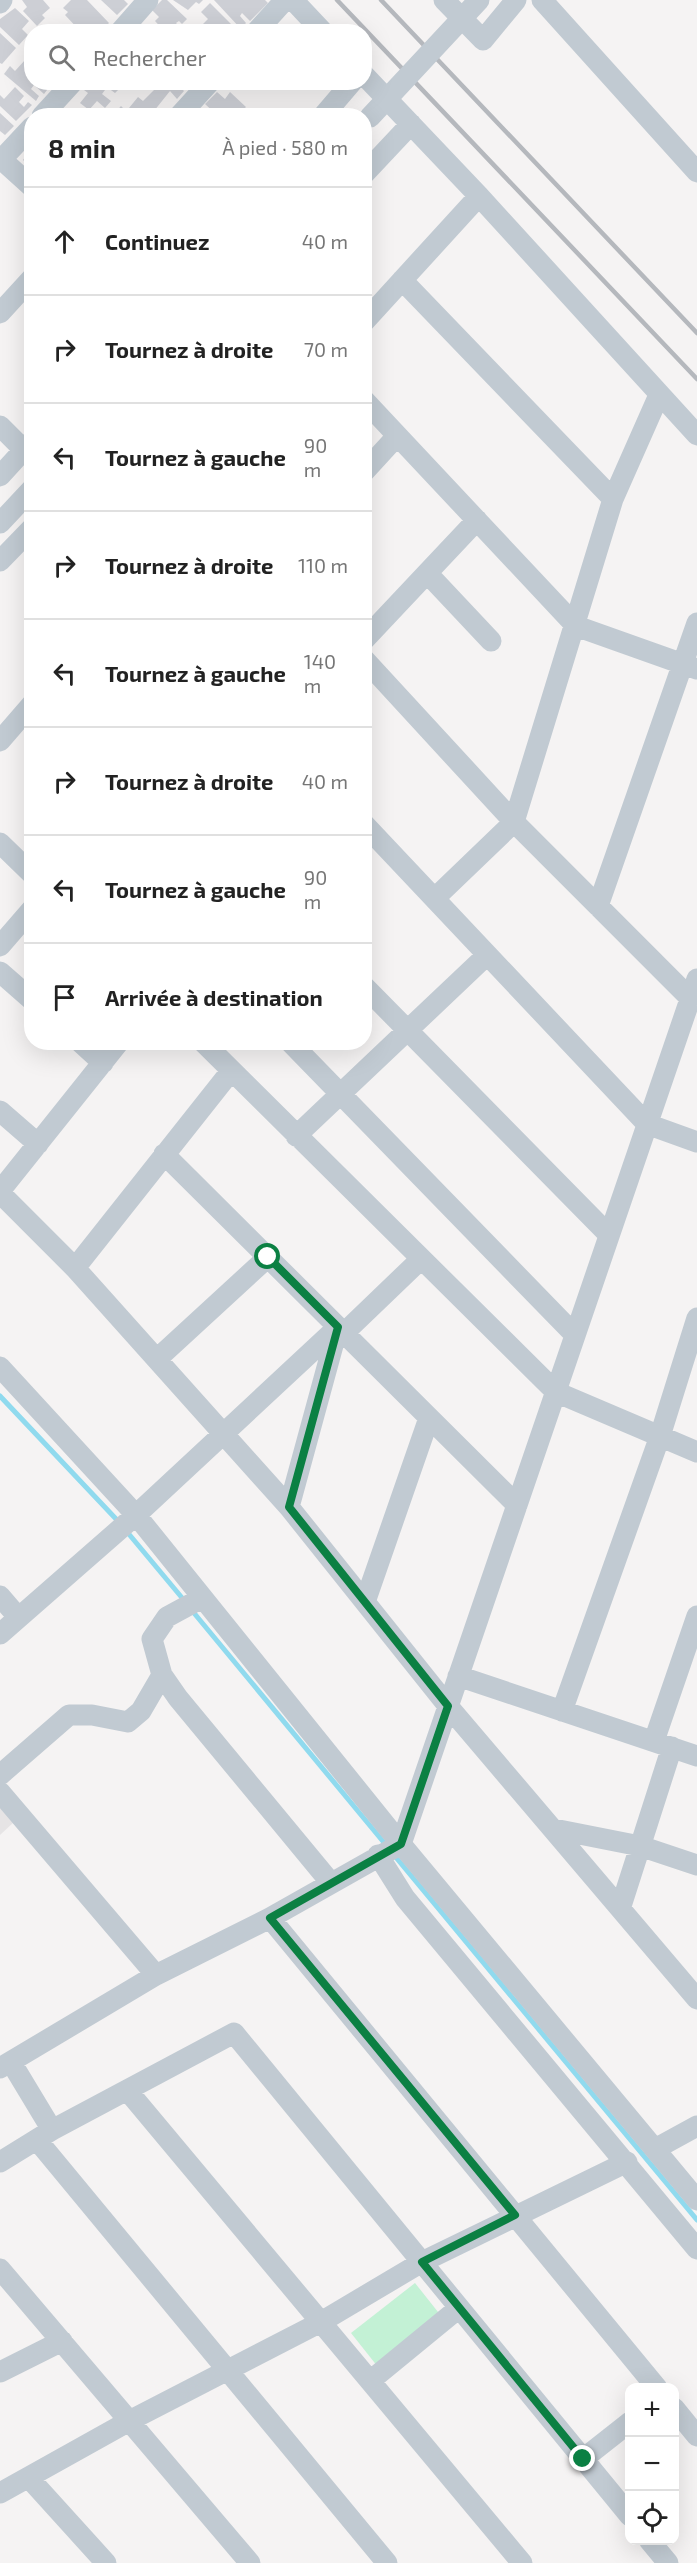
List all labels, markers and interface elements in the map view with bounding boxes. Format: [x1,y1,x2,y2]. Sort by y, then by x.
search box [24,24,372,90]
icon: search [45,41,78,74]
text: Rechercher [93,44,206,70]
text: 8 min [48,132,116,163]
text: À pied · 580 m [222,135,348,159]
icon: ahead [48,225,81,258]
text: Continuez [105,228,209,254]
text: 40 m [302,229,348,253]
icon: right [48,333,81,366]
text: Tournez à droite [105,336,274,362]
text: 70 m [304,337,348,361]
text: 90 m [304,433,327,481]
icon: left [48,441,81,474]
text: Tournez à gauche [105,444,286,470]
icon: right [48,549,81,582]
text: Tournez à droite [105,552,274,578]
text: 110 m [298,553,348,577]
text: 140 m [304,649,336,697]
icon: left [48,657,81,690]
text: Tournez à gauche [105,660,286,686]
icon: right [48,765,81,798]
text: Tournez à droite [105,768,274,794]
text: 40 m [302,769,348,793]
text: 90 m [304,865,327,913]
icon: left [48,873,81,906]
text: Tournez à gauche [105,876,286,902]
icon: arrive [48,981,81,1014]
text: Arrivée à destination [105,984,323,1010]
route start [254,1243,280,1269]
map controls [625,2383,679,2545]
button: + [625,2383,679,2437]
button: − [625,2437,679,2491]
route end [569,2445,595,2471]
button: locate [625,2491,679,2545]

